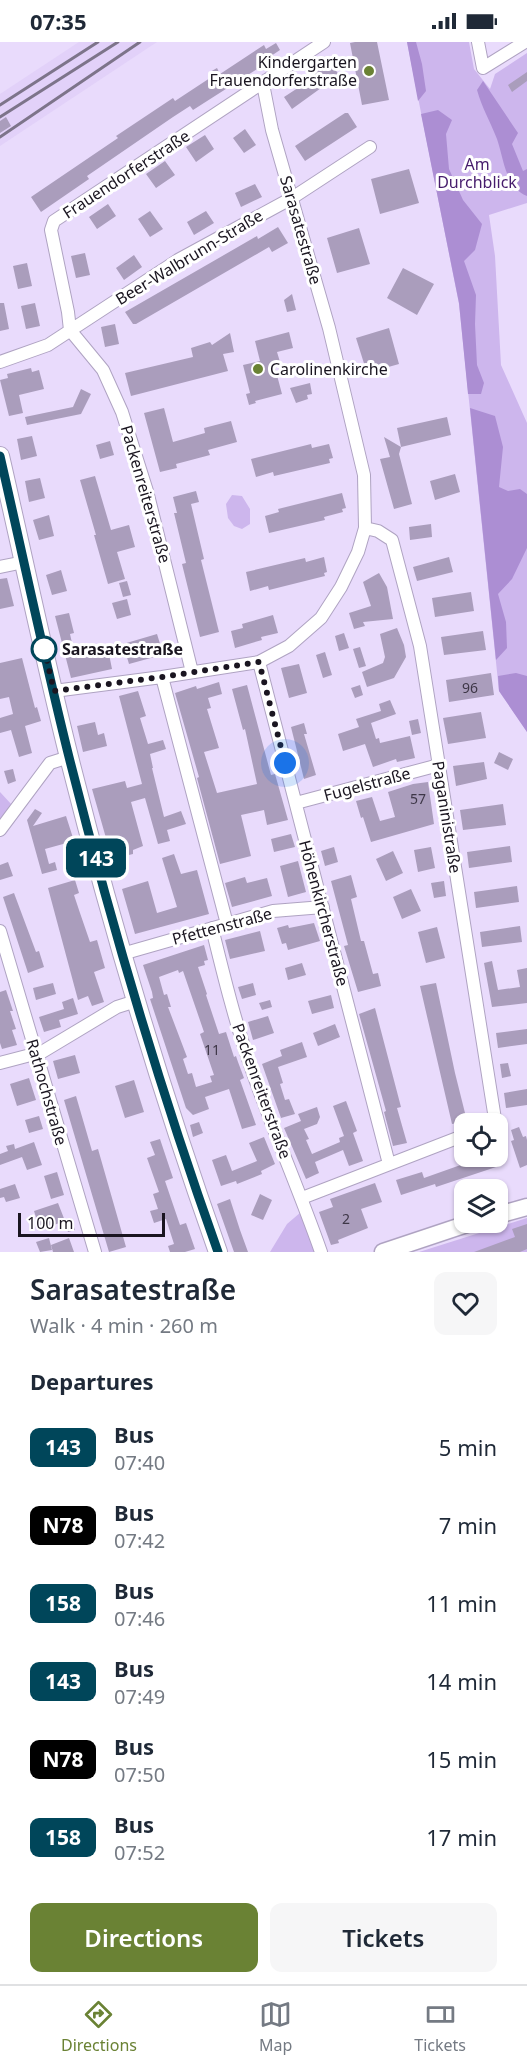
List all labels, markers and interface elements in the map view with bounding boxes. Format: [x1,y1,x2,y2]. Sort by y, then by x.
text: 07:35 [30,6,87,36]
place label: Kindergarten Frauendorferstraße [210,51,357,91]
marker: Kindergarten Frauendorferstraße [362,64,376,78]
street label: Frauendorferstraße [58,125,194,223]
park label: Am Durchblick [437,153,517,193]
street label: Sarasatestraße [275,173,327,287]
street label: Beer-Walbrunn-Straße [111,204,267,310]
place label: Carolinenkirche [270,358,388,380]
marker: Carolinenkirche [251,362,265,376]
street label: Packenreiterstraße [116,422,176,566]
marker: Sarasatestraße [31,636,57,662]
place label: Sarasatestraße [62,638,183,660]
house number: 96 [462,678,478,697]
your location [270,748,300,778]
street label: Paganinistraße [427,759,467,875]
street label: Fugelstraße [321,762,413,806]
house number: 57 [410,789,426,808]
line badge: 143 [62,838,130,878]
street label: Höhenkircherstraße [294,838,354,988]
text: 143 [78,844,114,872]
street label: Pfettenstraße [170,902,274,950]
street label: Packenreiterstraße [227,1020,297,1162]
street label: Rathochstraße [21,1036,73,1148]
house number: 11 [204,1040,220,1059]
map controls [454,1113,508,1233]
button: locate [454,1113,508,1167]
button: layers [454,1179,508,1233]
house number: 2 [342,1209,350,1228]
scale bar [18,1210,165,1238]
text: 100 m [27,1212,74,1234]
text: Sarasatestraße [30,1270,236,1308]
button: heart [434,1272,497,1335]
text: Walk · 4 min · 260 m [30,1312,218,1339]
text: Departures [30,1366,154,1396]
text: Bus [114,1419,154,1449]
text: 5 min [439,1432,497,1462]
text: 143 [45,1433,81,1461]
text: 07:40 [114,1449,165,1476]
text: Bus [114,1497,154,1527]
text: 7 min [439,1510,497,1540]
text: N78 [42,1511,84,1539]
text: 07:42 [114,1527,165,1554]
text: Bus [114,1575,154,1605]
text: 11 min [426,1588,497,1618]
text: 158 [45,1589,81,1617]
text: 07:46 [114,1605,165,1632]
text: Bus [114,1653,154,1683]
text: 14 min [426,1666,497,1696]
text: 143 [45,1667,81,1695]
text: 07:49 [114,1683,165,1710]
text: Bus [114,1731,154,1761]
text: 15 min [426,1744,497,1774]
text: N78 [42,1745,84,1773]
text: 07:50 [114,1761,165,1788]
text: Bus [114,1809,154,1839]
text: 17 min [426,1822,497,1852]
text: 158 [45,1823,81,1851]
text: 07:52 [114,1839,165,1866]
button: Directions [30,1903,258,1972]
button: Tickets [270,1903,497,1972]
tab: Directions [61,1998,137,2056]
tab: Map [259,1998,292,2056]
tab: Tickets [414,1998,466,2056]

